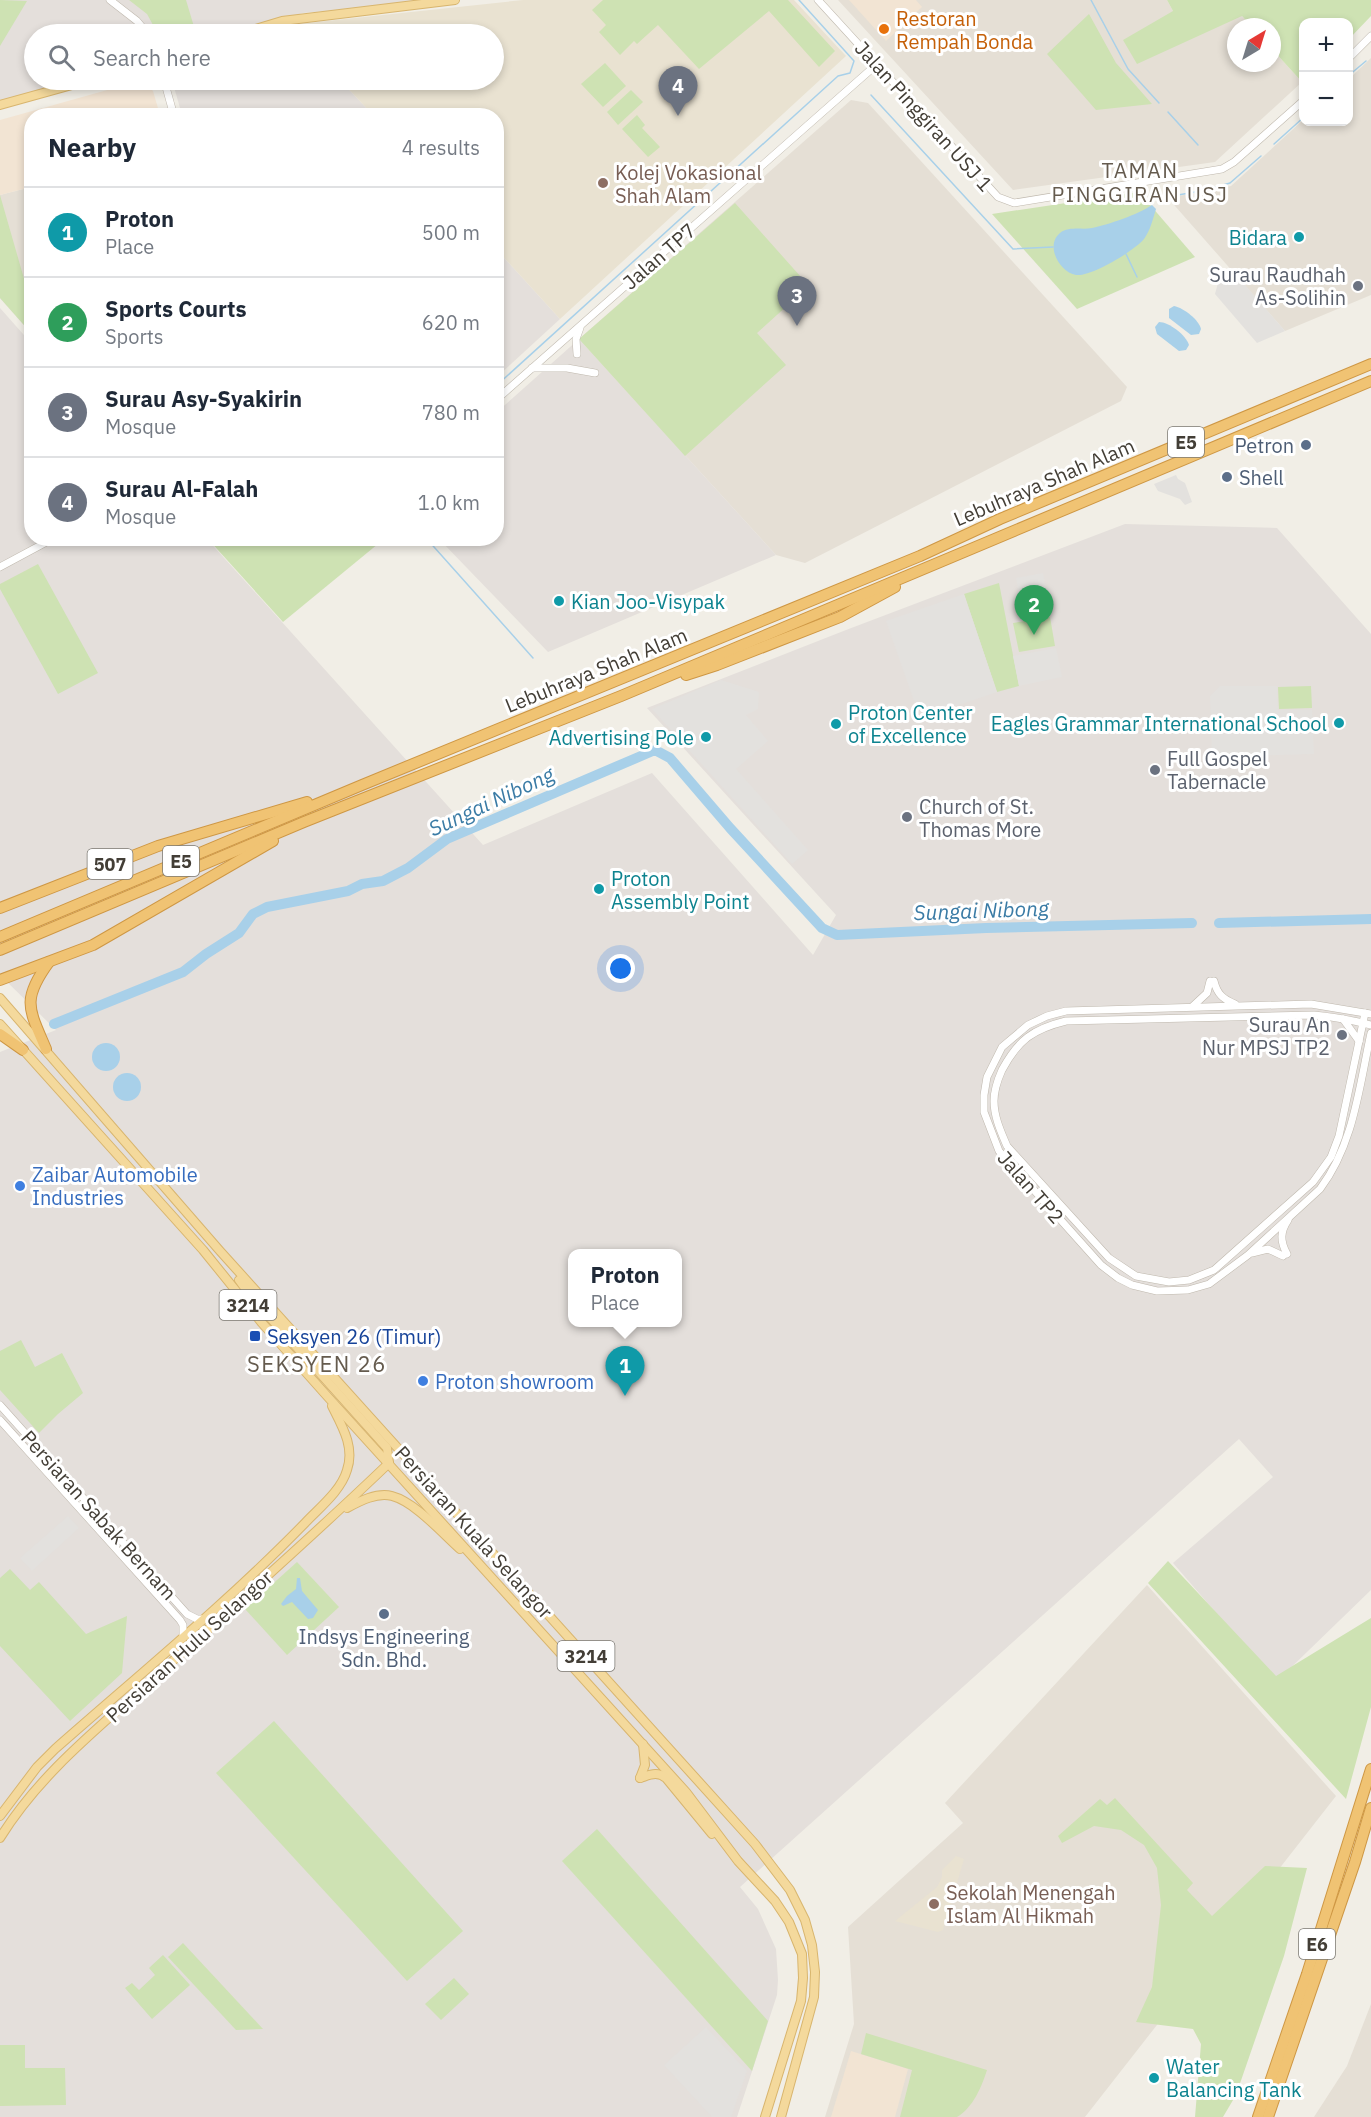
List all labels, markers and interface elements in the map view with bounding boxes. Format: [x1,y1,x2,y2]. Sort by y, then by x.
place label: Restoran Rempah Bonda [896,5,1034,55]
north arrow [1227,18,1281,72]
map controls [1299,18,1353,126]
button: + [1299,18,1353,72]
marker: Restoran Rempah Bonda [877,22,891,36]
search box [24,24,504,90]
street label: Jalan Pinggiran USJ 1 [849,35,999,197]
icon: search [45,41,78,74]
text: Search here [93,43,211,72]
pin: 4 [658,66,698,116]
button: − [1299,72,1353,126]
text: Nearby [48,130,136,164]
text: 4 results [402,134,480,161]
district label: TAMAN PINGGIRAN USJ [1052,156,1228,208]
place label: Kolej Vokasional Shah Alam [615,159,762,209]
marker: Kolej Vokasional Shah Alam [596,176,610,190]
text: Proton [105,204,174,233]
street label: Jalan TP7 [617,217,701,295]
text: 1 [62,219,74,246]
text: 500 m [422,219,480,246]
place label: Bidara [1229,224,1287,251]
marker: Bidara [1292,230,1306,244]
text: Place [105,233,154,260]
place label: Surau Raudhah As-Solihin [1209,261,1346,311]
pin: 3 [778,276,816,326]
marker: Surau Raudhah As-Solihin [1351,279,1365,293]
text: Sports Courts [105,294,247,323]
text: 2 [62,309,74,336]
text: 620 m [422,309,480,336]
text: Sports [105,323,164,350]
text: Surau Asy-Syakirin [105,384,302,413]
text: 3 [62,399,74,426]
text: 780 m [422,399,480,426]
text: Mosque [105,413,176,440]
road number: E5 [1168,427,1204,457]
street label: Lebuhraya Shah Alam [949,432,1139,532]
place label: Petron [1234,432,1294,459]
marker: Petron [1299,438,1313,452]
place label: Shell [1239,464,1284,491]
marker: Shell [1220,470,1234,484]
text: Surau Al-Falah [105,474,258,503]
text: 4 [62,489,74,516]
text: 1.0 km [418,489,480,516]
text: Mosque [105,503,176,530]
pin: 2 [1014,586,1054,635]
place label: Kian Joo-Visypak [571,588,726,615]
marker: Kian Joo-Visypak [552,594,566,608]
street label: Lebuhraya Shah Alam [501,621,691,719]
place label: Proton Center of Excellence [848,699,973,749]
place label: Eagles Grammar International School [991,710,1327,737]
marker: Eagles Grammar International School [1332,716,1346,730]
marker: Proton Center of Excellence [829,717,843,731]
place label: Advertising Pole [549,724,694,751]
marker: Advertising Pole [699,730,713,744]
place label: Full Gospel Tabernacle [1167,745,1267,795]
water label: Sungai Nibong [424,759,559,842]
marker: Full Gospel Tabernacle [1148,763,1162,777]
place label: Church of St. Thomas More [919,793,1041,843]
marker: Church of St. Thomas More [900,810,914,824]
road number: E5 [163,846,199,876]
road number: 507 [88,849,132,879]
place label: Proton Assembly Point [611,865,749,915]
marker: Proton Assembly Point [592,882,606,896]
water label: Sungai Nibong [913,894,1050,926]
your location [606,954,635,983]
place label: Surau An Nur MPSJ TP2 [1202,1011,1330,1061]
marker: Surau An Nur MPSJ TP2 [1335,1028,1349,1042]
street label: Jalan TP2 [992,1145,1070,1229]
place label: Zaibar Automobile Industries [32,1161,198,1211]
marker: Zaibar Automobile Industries [13,1179,27,1193]
popup [568,1249,682,1327]
text: Proton [590,1260,660,1289]
text: Place [590,1289,640,1316]
road number: 3214 [220,1290,276,1320]
place label: Seksyen 26 (Timur) [267,1323,441,1350]
marker: Seksyen 26 (Timur) [248,1329,262,1343]
pin: 1 [606,1346,644,1396]
district label: SEKSYEN 26 [247,1349,387,1378]
place label: Proton showroom [435,1368,594,1395]
marker: Proton showroom [416,1374,430,1388]
street label: Persiaran Sabak Bernam [15,1424,183,1606]
street label: Persiaran Kuala Selangor [389,1440,559,1624]
street label: Persiaran Hulu Selangor [100,1564,278,1728]
marker: Indsys Engineering Sdn. Bhd. [377,1607,391,1621]
place label: Indsys Engineering Sdn. Bhd. [299,1623,470,1673]
road number: 3214 [558,1641,614,1671]
place label: Sekolah Menengah Islam Al Hikmah [946,1879,1116,1929]
marker: Sekolah Menengah Islam Al Hikmah [927,1897,941,1911]
road number: E6 [1299,1929,1335,1959]
place label: Water Balancing Tank [1166,2053,1302,2103]
marker: Water Balancing Tank [1147,2071,1161,2085]

